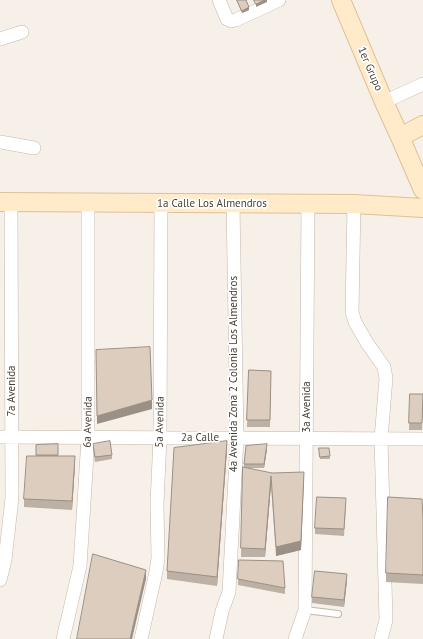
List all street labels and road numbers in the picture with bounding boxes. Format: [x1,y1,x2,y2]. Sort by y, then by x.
street label: 1er Grupo [355,45,385,93]
street label: 1a Calle Los Almendros [157,197,267,211]
street label: 4a Avenida Zona 2 Colonia Los Almendros [227,276,241,472]
street label: 7a Avenida [5,365,19,417]
street label: 3a Avenida [300,381,314,433]
street label: 6a Avenida [81,396,95,448]
street label: 5a Avenida [153,396,167,448]
street label: 2a Calle [181,431,219,445]

